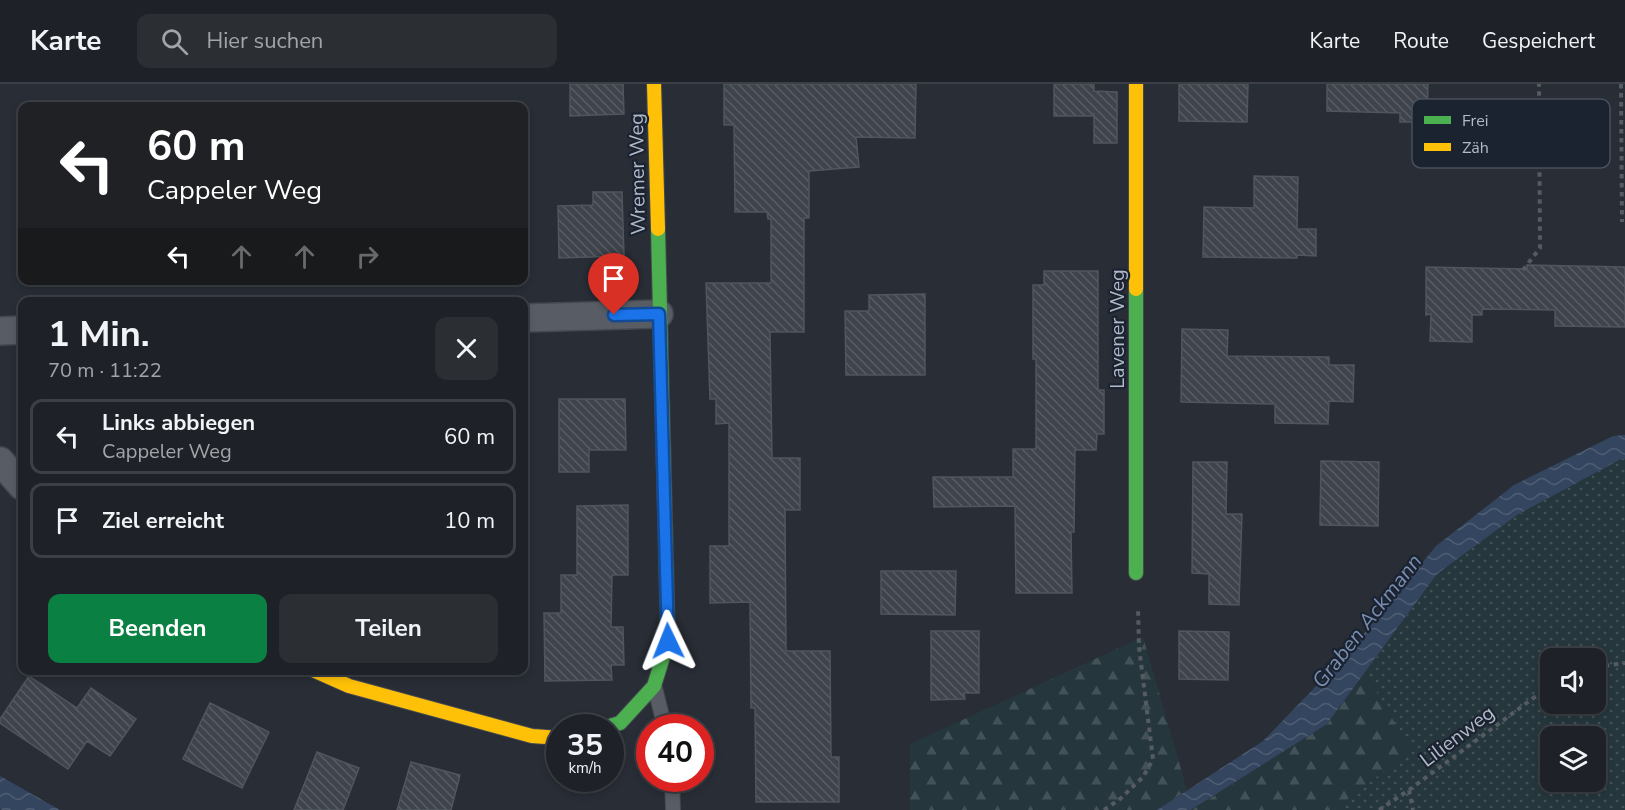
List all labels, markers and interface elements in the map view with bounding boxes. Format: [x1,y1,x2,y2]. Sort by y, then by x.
search box [137,14,557,68]
text: Karte [30,22,101,60]
icon: search [158,25,191,58]
text: Hier suchen [206,26,323,56]
text: Karte [1310,27,1360,55]
text: Route [1393,27,1449,55]
text: Gespeichert [1482,27,1595,55]
legend [1412,99,1610,168]
text: Frei [1462,110,1488,132]
street label: Wremer Weg [623,113,652,235]
text: 60 m [147,118,246,175]
icon: left [48,126,126,204]
text: Zäh [1462,137,1489,159]
text: Cappeler Weg [147,172,322,209]
icon: left [162,240,195,273]
icon: ahead [225,240,258,273]
icon: ahead [288,240,321,273]
icon: right [351,240,384,273]
pin [588,253,639,315]
icon: arrive [597,262,630,295]
street label: Lavener Weg [1104,269,1131,389]
text: 1 Min. [48,310,150,359]
button: close [435,317,498,380]
text: 70 m · 11:22 [48,357,162,384]
text: Links abbiegen [102,408,255,438]
icon: left [51,420,84,453]
text: 60 m [444,422,495,452]
text: Cappeler Weg [102,438,232,465]
icon: arrive [51,504,84,537]
text: Ziel erreicht [102,506,224,536]
text: 10 m [444,506,495,536]
water label: Graben Ackmann [1306,548,1428,694]
button: Beenden [48,594,267,663]
button: Teilen [279,594,498,663]
position arrow [636,609,700,673]
map controls [1540,648,1606,792]
button: sound [1540,648,1606,714]
street label: Lilienweg [1414,699,1500,773]
speed limit sign: 40 [636,714,714,792]
text: 35 [567,725,603,766]
button: layers [1540,726,1606,792]
text: km/h [568,758,602,778]

